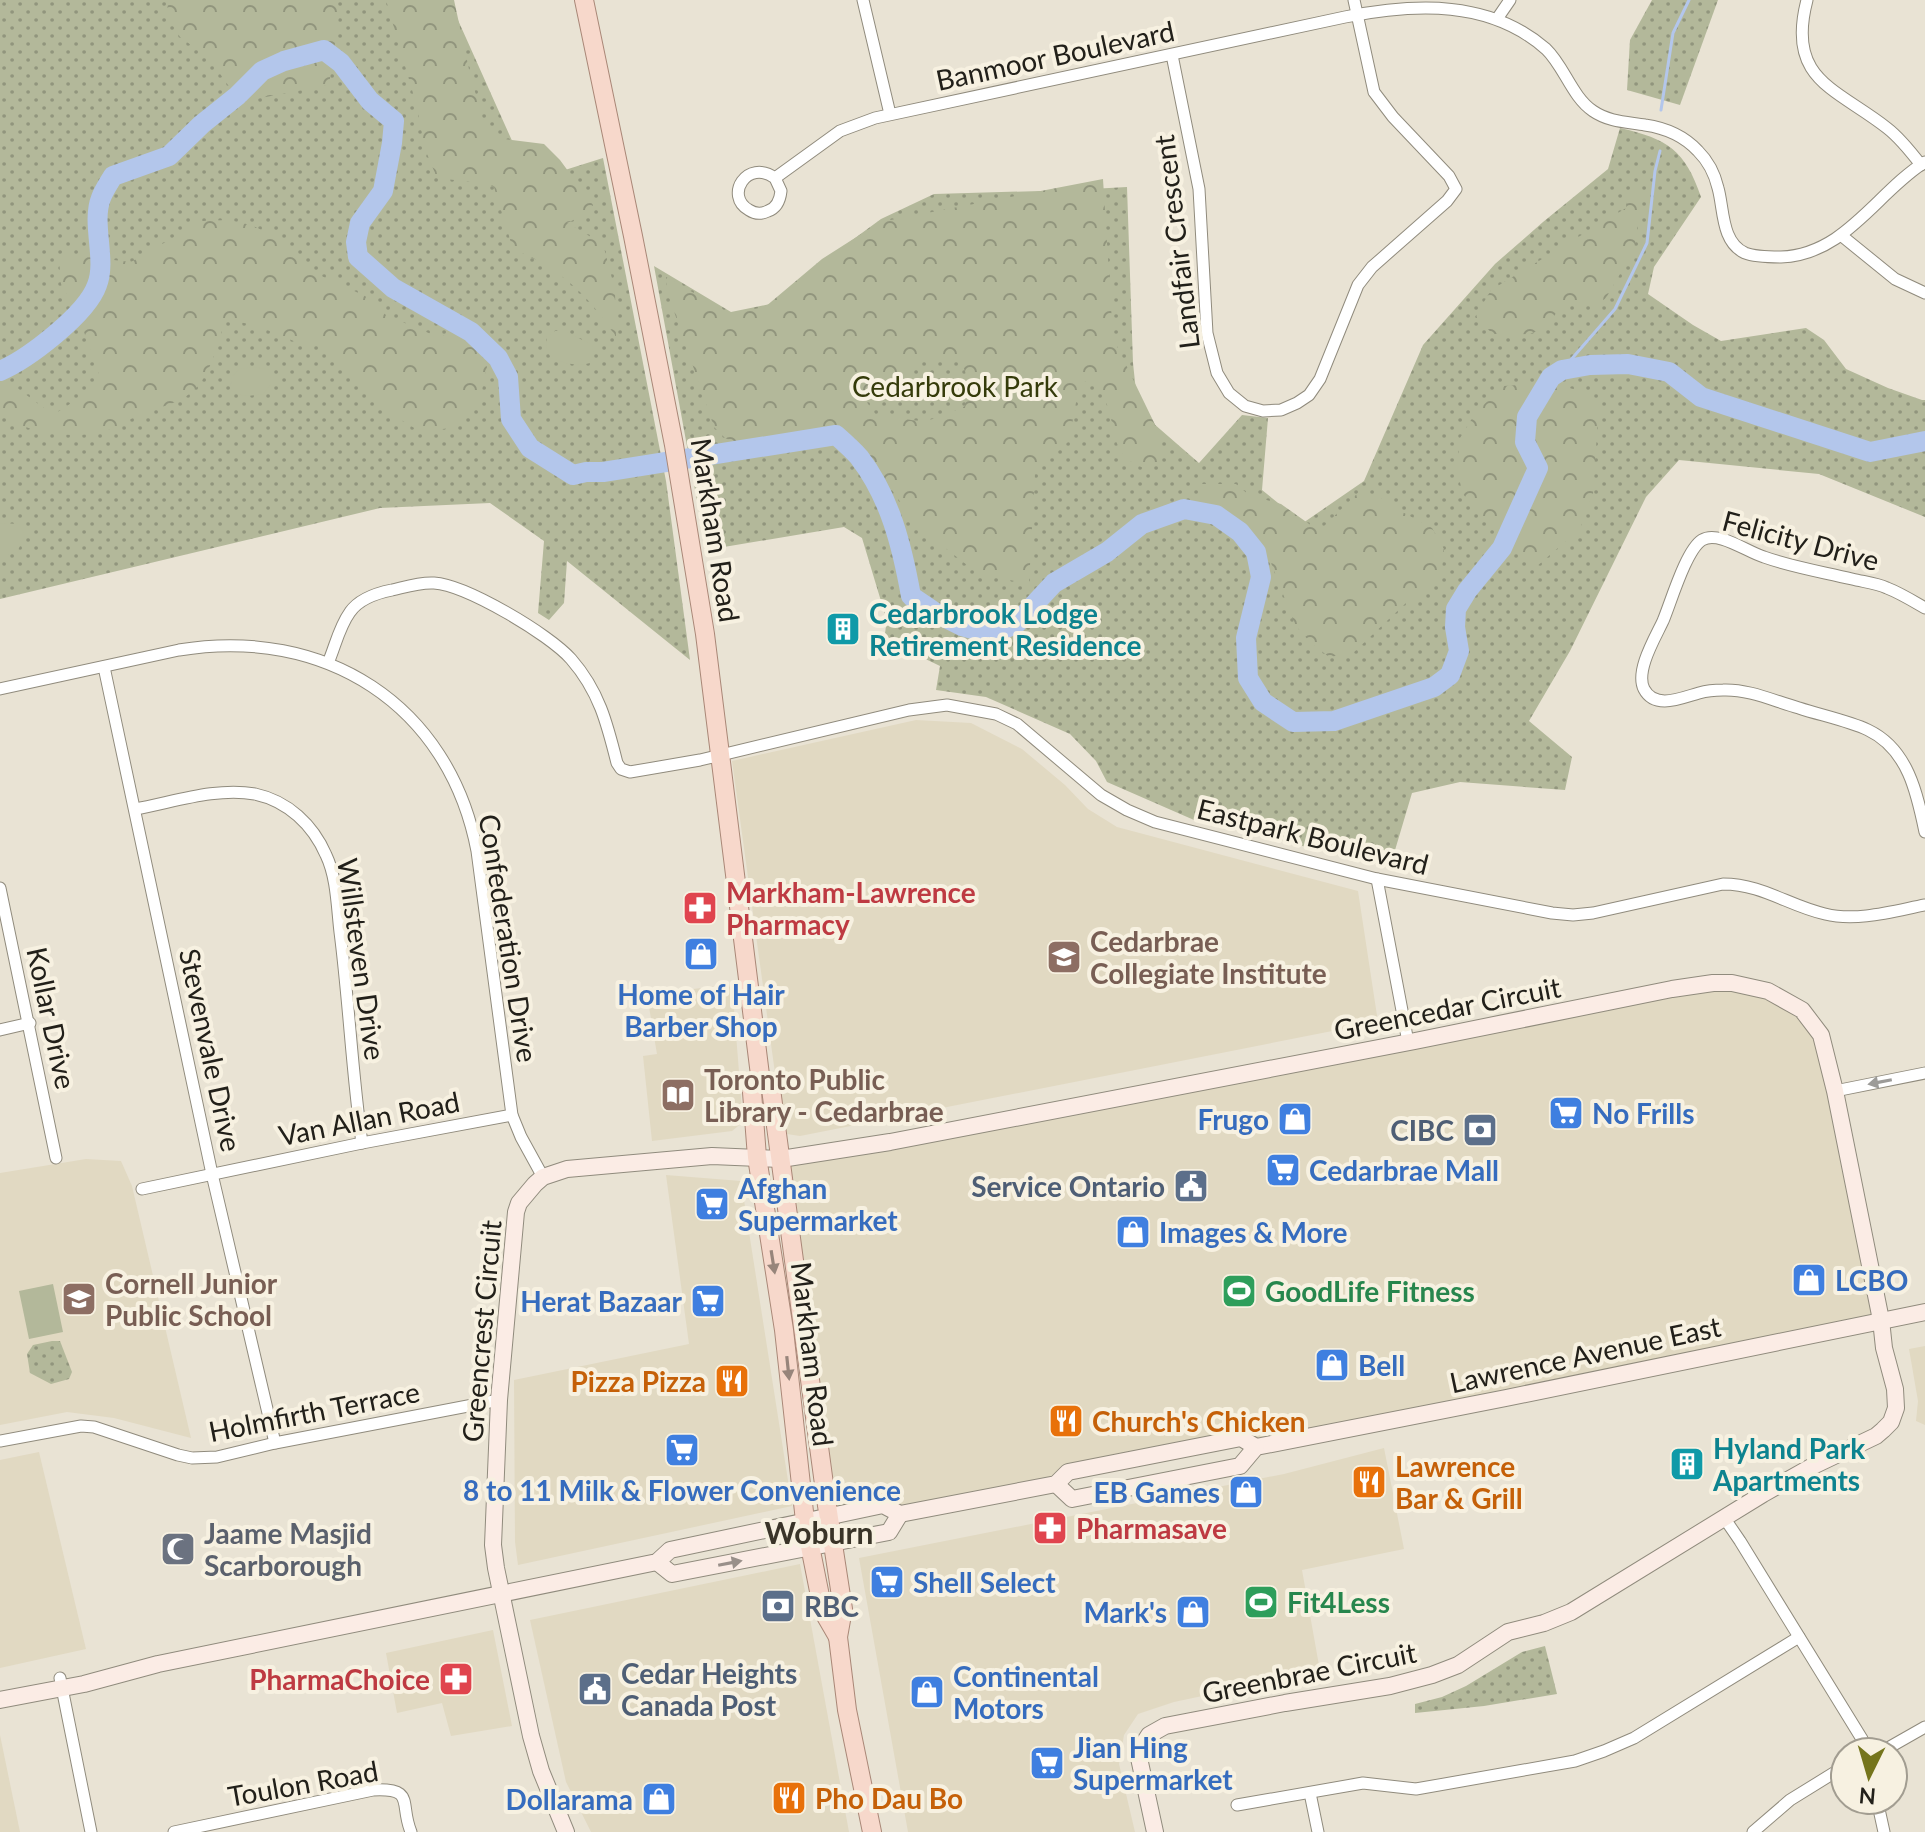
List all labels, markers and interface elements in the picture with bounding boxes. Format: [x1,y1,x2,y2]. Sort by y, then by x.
street label: Banmoor Boulevard [933,13,1177,97]
street label: Landfair Crescent [1146,133,1206,351]
park label: Cedarbrook Park [852,369,1059,403]
street label: Markham Road [685,436,747,624]
street label: Felicity Drive [1719,503,1883,577]
place label: Cedarbrook Lodge Retirement Residence [869,596,1141,662]
building icon: Cedarbrook Lodge Retirement Residence [824,610,862,648]
street label: Eastpark Boulevard [1194,791,1432,881]
street label: Confederation Drive [473,812,545,1064]
street label: Willsteven Drive [331,856,393,1062]
place label: Markham-Lawrence Pharmacy [726,875,976,941]
pharmacy icon: Markham-Lawrence Pharmacy [681,889,719,927]
place label: Cedarbrae Collegiate Institute [1090,924,1327,990]
shop icon: Home of Hair Barber Shop [682,935,720,973]
school or university icon: Cedarbrae Collegiate Institute [1045,938,1083,976]
street label: Kollar Drive [20,944,84,1092]
street label: Stevenvale Drive [173,945,249,1155]
street label: Greencedar Circuit [1331,969,1563,1047]
place label: Home of Hair Barber Shop [617,977,785,1043]
place label: Toronto Public Library - Cedarbrae [704,1062,944,1128]
library icon: Toronto Public Library - Cedarbrae [659,1076,697,1114]
one-way arrow [1867,1076,1892,1089]
street label: Van Allan Road [276,1084,462,1152]
supermarket icon: No Frills [1547,1094,1585,1132]
place label: No Frills [1592,1096,1695,1130]
shop icon: Frugo [1276,1100,1314,1138]
place label: Frugo [1197,1102,1269,1136]
bank icon: CIBC [1461,1111,1499,1149]
place label: CIBC [1390,1113,1454,1147]
supermarket icon: Cedarbrae Mall [1264,1151,1302,1189]
place label: Cedarbrae Mall [1309,1153,1499,1187]
public building icon: Service Ontario [1172,1167,1210,1205]
place label: Service Ontario [971,1169,1165,1203]
place label: Afghan Supermarket [737,1171,898,1237]
supermarket icon: Afghan Supermarket [693,1185,731,1223]
shop icon: Images & More [1114,1213,1152,1251]
place label: Images & More [1159,1215,1348,1249]
street label: Greencrest Circuit [454,1218,508,1444]
one-way arrow [767,1250,780,1275]
street label: Markham Road [785,1260,841,1448]
shop icon: LCBO [1790,1261,1828,1299]
place label: LCBO [1835,1263,1908,1297]
place label: Cornell Junior Public School [105,1266,278,1332]
sports icon: GoodLife Fitness [1220,1272,1258,1310]
place label: GoodLife Fitness [1265,1274,1475,1308]
school or university icon: Cornell Junior Public School [60,1280,98,1318]
supermarket icon: Herat Bazaar [689,1282,727,1320]
place label: Herat Bazaar [520,1284,683,1318]
street label: Lawrence Avenue East [1446,1309,1724,1399]
shop icon: Bell [1313,1346,1351,1384]
place label: Bell [1358,1348,1405,1382]
one-way arrow [782,1356,795,1381]
restaurant icon: Pizza Pizza [713,1362,751,1400]
place label: Pizza Pizza [571,1364,706,1398]
street label: Holmfirth Terrace [206,1374,422,1448]
restaurant icon: Church's Chicken [1047,1402,1085,1440]
place label: Church's Chicken [1092,1404,1306,1438]
supermarket icon: 8 to 11 Milk & Flower Convenience [663,1431,701,1469]
place label: Hyland Park Apartments [1712,1431,1865,1497]
building icon: Hyland Park Apartments [1668,1445,1706,1483]
place label: Lawrence Bar & Grill [1395,1449,1523,1515]
restaurant icon: Lawrence Bar & Grill [1350,1463,1388,1501]
place label: 8 to 11 Milk & Flower Convenience [463,1473,901,1507]
shop icon: EB Games [1227,1473,1265,1511]
place label: EB Games [1093,1475,1220,1509]
pharmacy icon: Pharmasave [1031,1509,1069,1547]
place label: Pharmasave [1076,1511,1227,1545]
district label: Woburn [765,1514,874,1550]
place label: Jaame Masjid Scarborough [204,1516,372,1582]
mosque icon: Jaame Masjid Scarborough [159,1530,197,1568]
one-way arrow [718,1557,743,1569]
supermarket icon: Shell Select [868,1563,906,1601]
place label: Shell Select [913,1565,1056,1599]
sports icon: Fit4Less [1242,1583,1280,1621]
place label: Fit4Less [1287,1585,1390,1619]
bank icon: RBC [759,1587,797,1625]
place label: RBC [804,1589,859,1623]
shop icon: Mark's [1174,1593,1212,1631]
place label: Mark's [1083,1595,1167,1629]
street label: Greenbrae Circuit [1199,1635,1419,1709]
place label: Cedar Heights Canada Post [621,1656,797,1722]
place label: Continental Motors [953,1659,1099,1725]
pharmacy icon: PharmaChoice [437,1660,475,1698]
place label: PharmaChoice [249,1662,430,1696]
public building icon: Cedar Heights Canada Post [576,1670,614,1708]
shop icon: Continental Motors [908,1673,946,1711]
place label: Jian Hing Supermarket [1073,1730,1233,1796]
north arrow [1829,1736,1909,1816]
supermarket icon: Jian Hing Supermarket [1028,1744,1066,1782]
street label: Toulon Road [225,1753,381,1813]
restaurant icon: Pho Dau Bo [770,1779,808,1817]
shop icon: Dollarama [640,1780,678,1818]
place label: Pho Dau Bo [815,1781,963,1815]
place label: Dollarama [506,1782,633,1816]
text: N [1858,1782,1877,1811]

